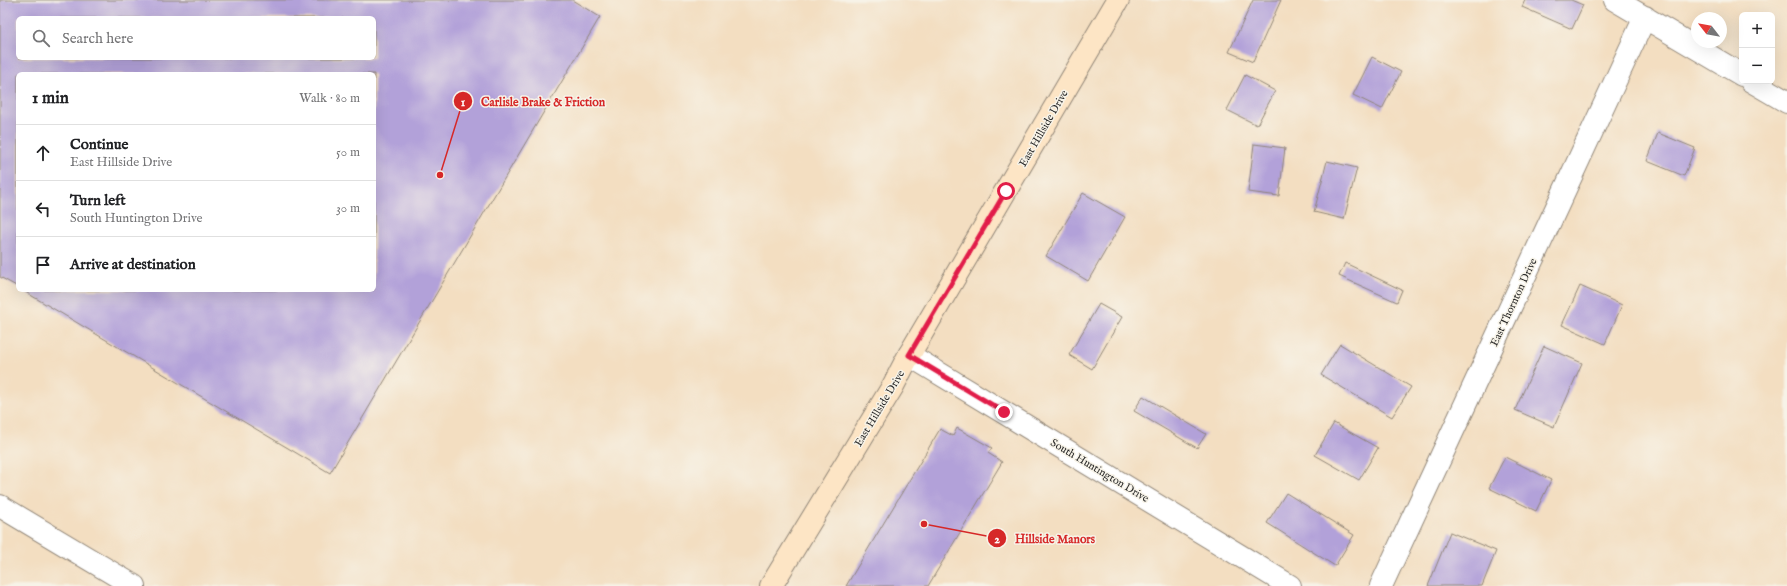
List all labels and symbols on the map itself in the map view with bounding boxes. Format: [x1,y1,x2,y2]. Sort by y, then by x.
north arrow [1691,12,1727,48]
street label: East Hillside Drive [1016,88,1072,169]
callout: Carlisle Brake & Friction [453,89,613,113]
text: 1 [461,95,466,110]
text: Carlisle Brake & Friction [481,95,606,110]
route start [997,182,1015,200]
street label: East Thornton Drive [1487,256,1540,349]
street label: East Hillside Drive [852,368,908,449]
route end [995,403,1013,421]
street label: South Huntington Drive [1048,436,1151,506]
callout: Hillside Manors [987,526,1103,550]
text: 2 [994,532,1000,547]
text: Hillside Manors [1015,532,1096,547]

